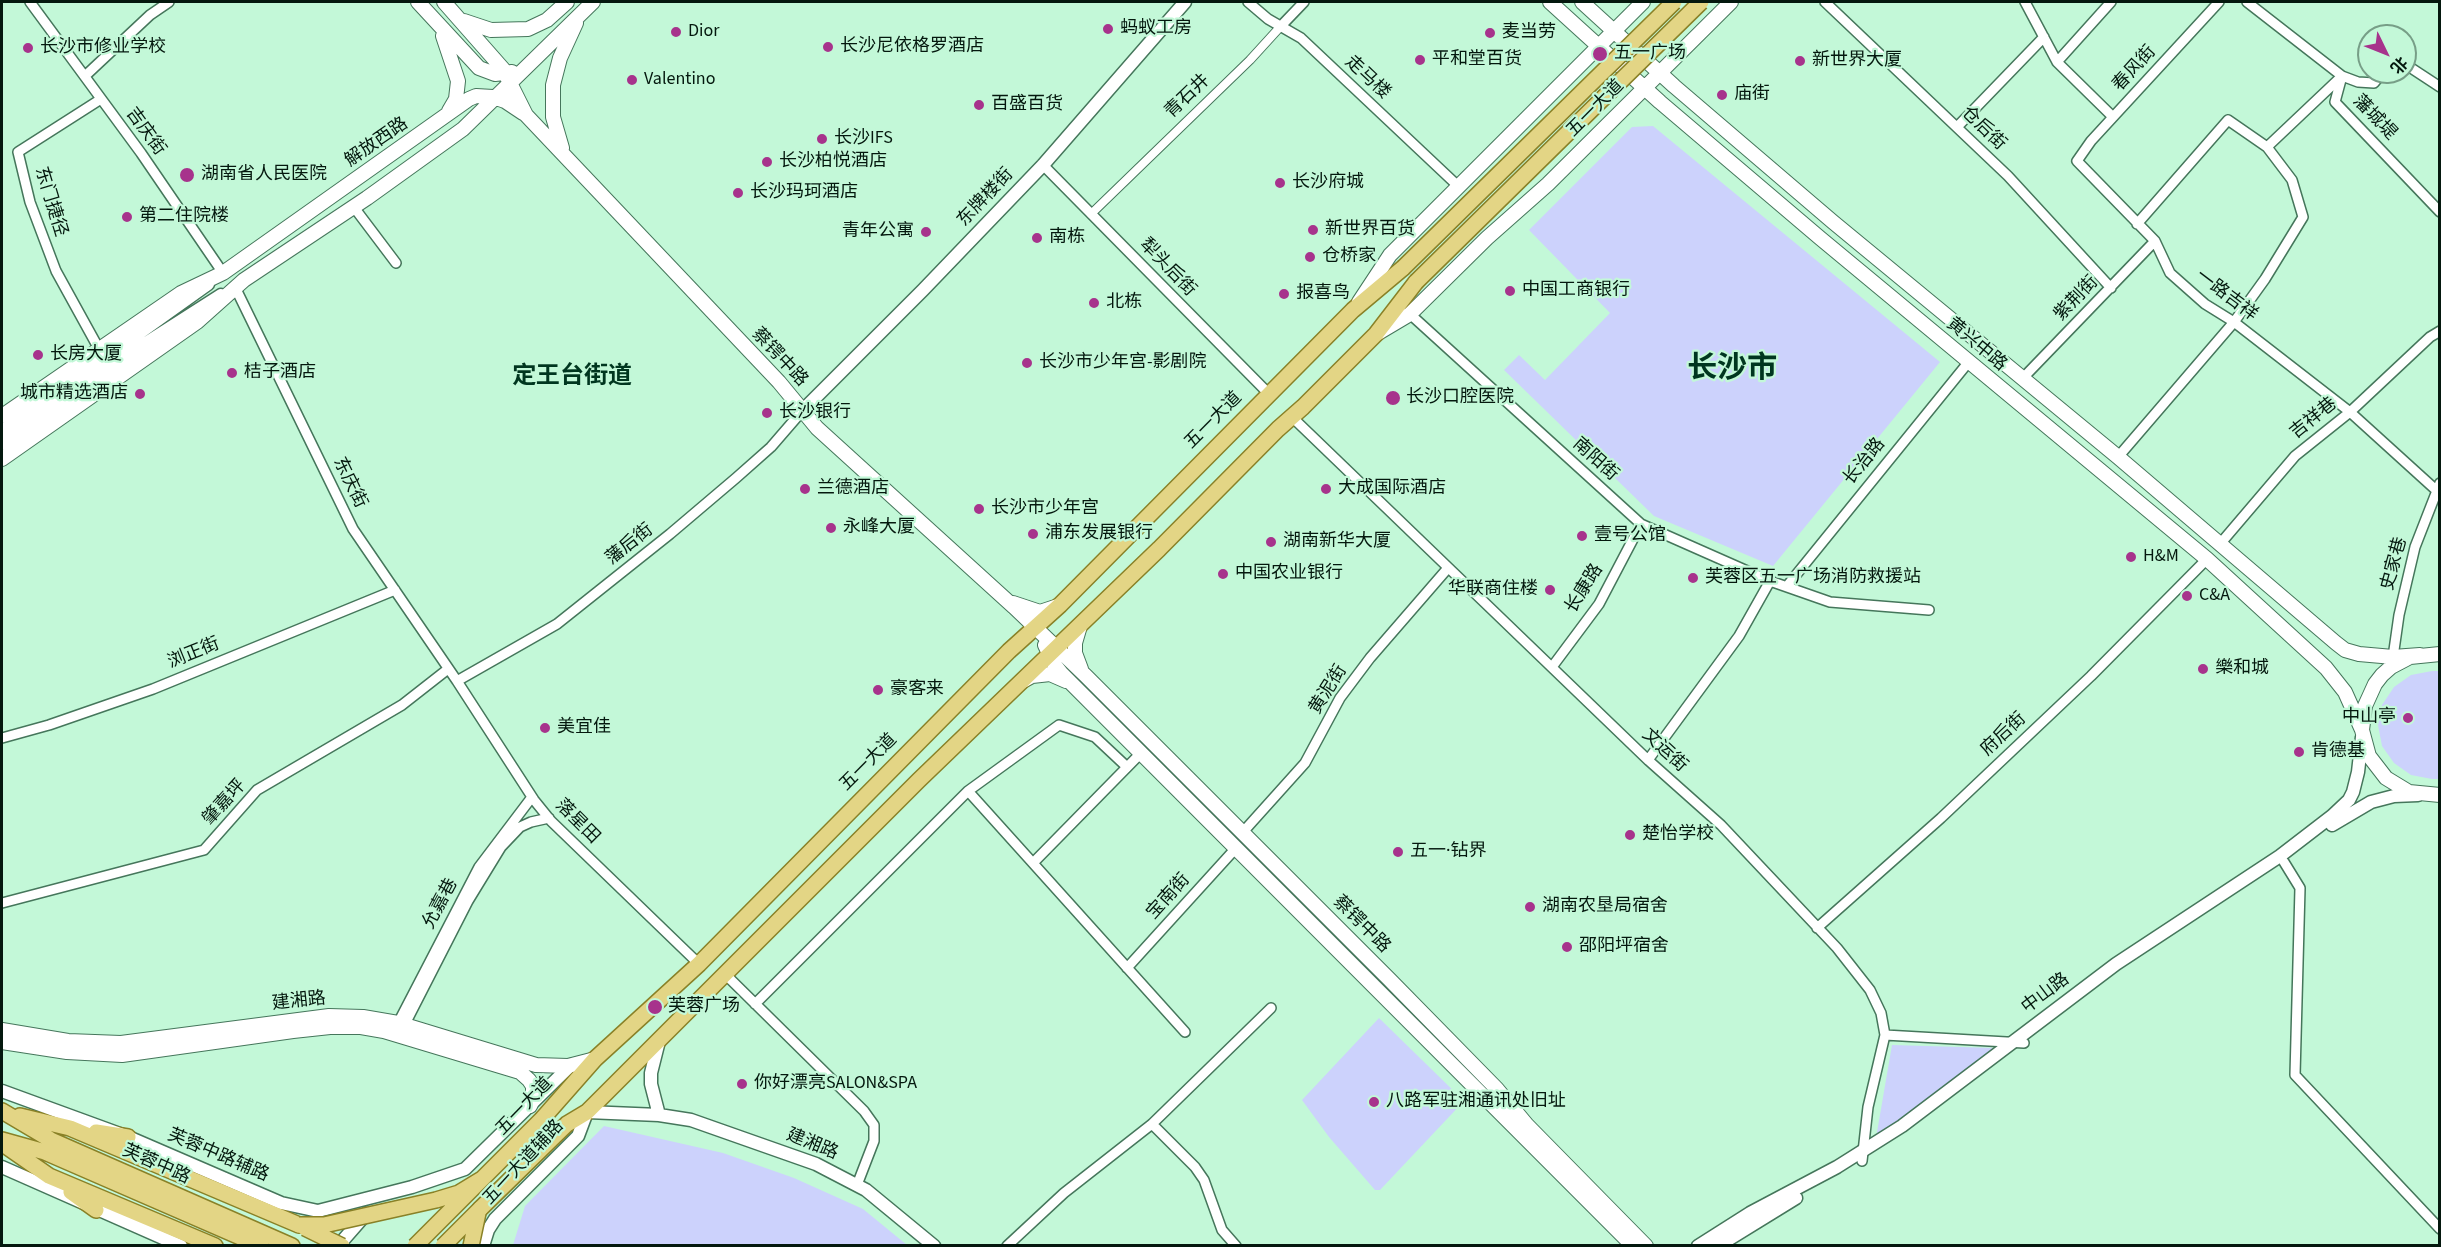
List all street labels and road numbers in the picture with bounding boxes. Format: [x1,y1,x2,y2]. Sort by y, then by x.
street label: 春风街 [2109,42,2161,96]
street label: 走马楼 [1340,52,1394,104]
street label: 青石井 [1161,70,1215,124]
street label: 五一大道 [1563,76,1629,142]
street label: 藩城堤 [2347,91,2401,145]
street label: 仓后街 [1956,102,2010,156]
street label: 吉庆街 [120,104,170,160]
street label: 解放西路 [341,114,413,172]
street label: 东门捷径 [29,164,71,240]
street label: 东牌楼街 [954,164,1018,232]
street label: 犁头后街 [1134,235,1200,301]
street label: 一路吉祥 [2191,266,2261,326]
street label: 紫荆街 [2050,272,2104,326]
street label: 黄兴中路 [1941,314,2011,376]
street label: 蔡锷中路 [747,324,811,392]
street label: 五一大道 [1181,388,1247,454]
street label: 吉祥巷 [2286,394,2342,444]
street label: 南阳街 [1568,434,1622,486]
street label: 长治路 [1840,434,1890,490]
street label: 东庆街 [327,454,371,512]
street label: 藩后街 [602,520,658,570]
street label: 史家巷 [2378,535,2412,593]
street label: 长康路 [1562,560,1608,618]
street label: 浏正街 [165,634,223,674]
street label: 黄泥街 [1306,661,1352,719]
street label: 府后街 [1977,709,2031,761]
street label: 文运街 [1637,725,1691,777]
street label: 五一大道 [836,730,902,796]
street label: 肇嘉坪 [199,776,251,830]
street label: 落星田 [550,795,604,849]
street label: 宝南街 [1143,870,1195,924]
street label: 允嘉巷 [419,875,463,933]
street label: 蔡锷中路 [1328,892,1394,958]
street label: 中山路 [2018,969,2074,1019]
street label: 建湘路 [271,988,327,1016]
street label: 五一大道 [492,1074,558,1140]
street label: 五一大道辅路 [479,1116,569,1210]
street label: 芙蓉中路辅路 [164,1125,272,1187]
street label: 建湘路 [783,1125,841,1165]
street label: 芙蓉中路 [119,1140,193,1190]

